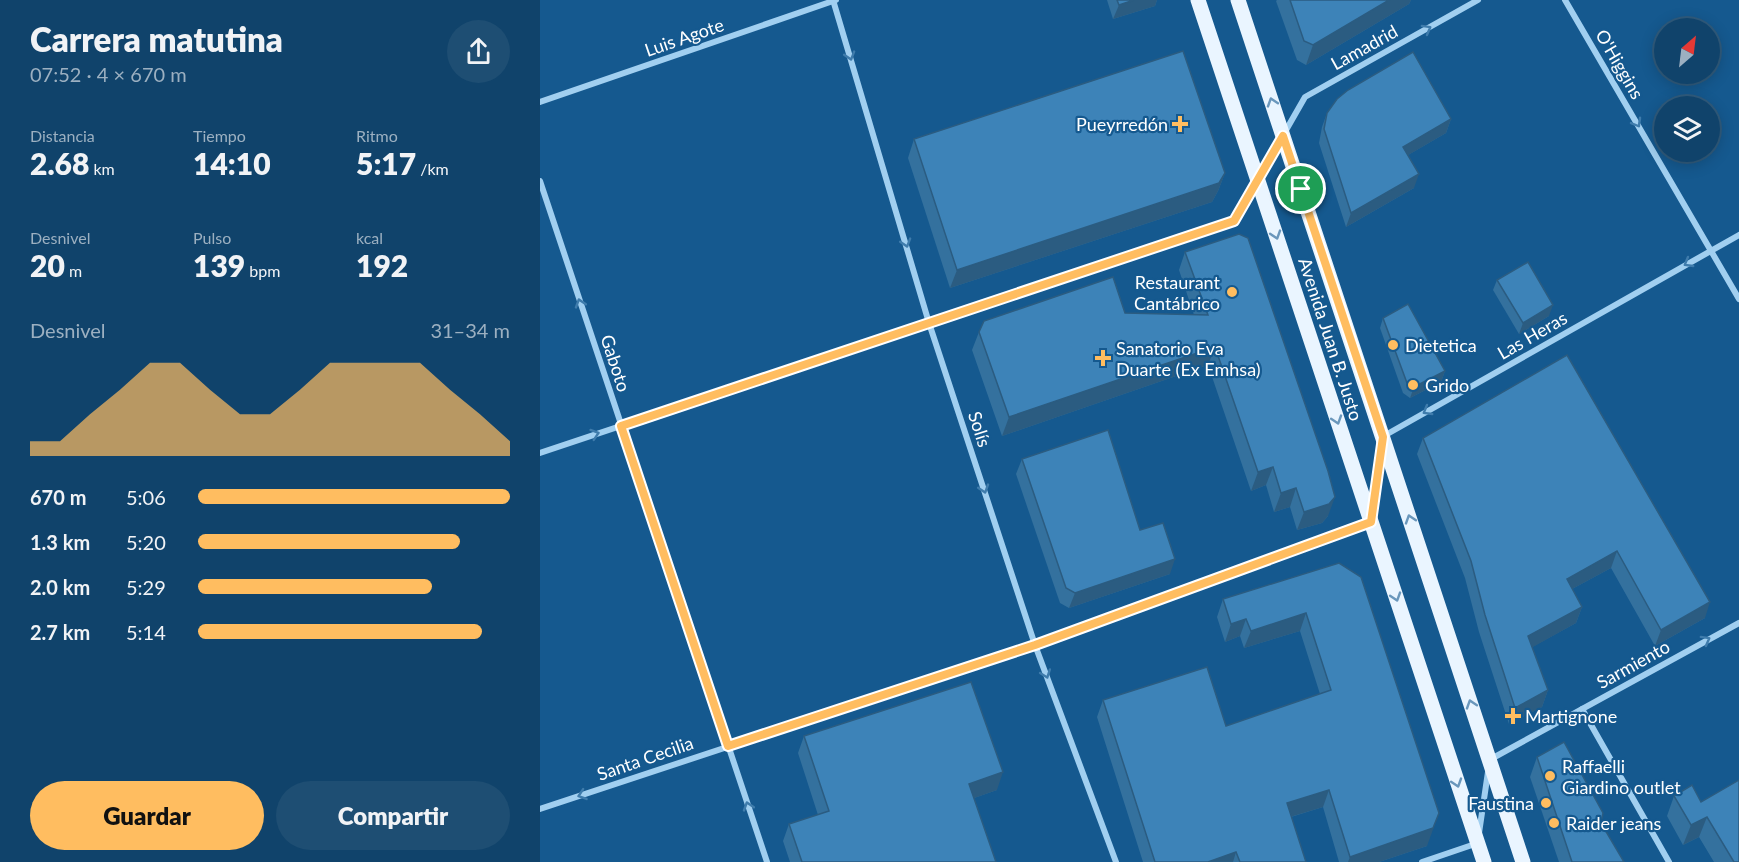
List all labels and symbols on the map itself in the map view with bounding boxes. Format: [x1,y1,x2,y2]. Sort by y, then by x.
street label: Luis Agote [642,13,726,61]
north arrow [1654,18,1720,84]
street label: Lamadrid [1327,20,1401,74]
one-way arrow [1421,24,1431,36]
street label: O'Higgins [1591,25,1649,103]
one-way arrow [843,50,855,61]
one-way arrow [1266,97,1279,108]
place label: Pueyrredón [1076,113,1168,135]
marker: Pueyrredón [1173,117,1187,131]
one-way arrow [1630,117,1641,127]
pin [1275,163,1326,214]
one-way arrow [1269,229,1281,240]
one-way arrow [898,238,911,248]
street label: Avenida Juan B. Justo [1294,255,1368,423]
one-way arrow [1684,256,1694,268]
place label: Restaurant Cantábrico [1134,271,1221,314]
marker: Restaurant Cantábrico [1225,285,1239,299]
one-way arrow [575,298,588,309]
street label: Las Heras [1493,306,1571,364]
street label: Gaboto [596,332,636,394]
place label: Dietetica [1405,334,1477,356]
place label: Sanatorio Eva Duarte (Ex Emhsa) [1116,337,1261,380]
marker: Dietetica [1386,338,1400,352]
marker: Sanatorio Eva Duarte (Ex Emhsa) [1094,349,1112,367]
place label: Grido [1425,374,1469,396]
marker: Grido [1406,378,1420,392]
one-way arrow [1423,404,1433,416]
street label: Solís [964,408,996,450]
one-way arrow [1330,414,1343,425]
one-way arrow [590,429,600,441]
one-way arrow [977,483,989,494]
one-way arrow [1405,514,1417,525]
one-way arrow [1389,592,1401,602]
street label: Sarmiento [1593,635,1673,693]
one-way arrow [1700,636,1711,647]
one-way arrow [1039,667,1051,678]
one-way arrow [1466,699,1479,710]
place label: Martignone [1525,705,1617,727]
marker: Martignone [1506,709,1520,723]
street label: Santa Cecilia [594,731,696,785]
place label: Raffaelli Giardino outlet [1562,755,1681,798]
marker: Raffaelli Giardino outlet [1543,769,1557,783]
one-way arrow [1450,777,1463,788]
one-way arrow [577,788,588,801]
place label: Faustina [1468,792,1534,814]
marker: Faustina [1539,796,1553,810]
one-way arrow [743,802,755,812]
place label: Raider jeans [1566,812,1662,834]
marker: Raider jeans [1547,816,1561,830]

